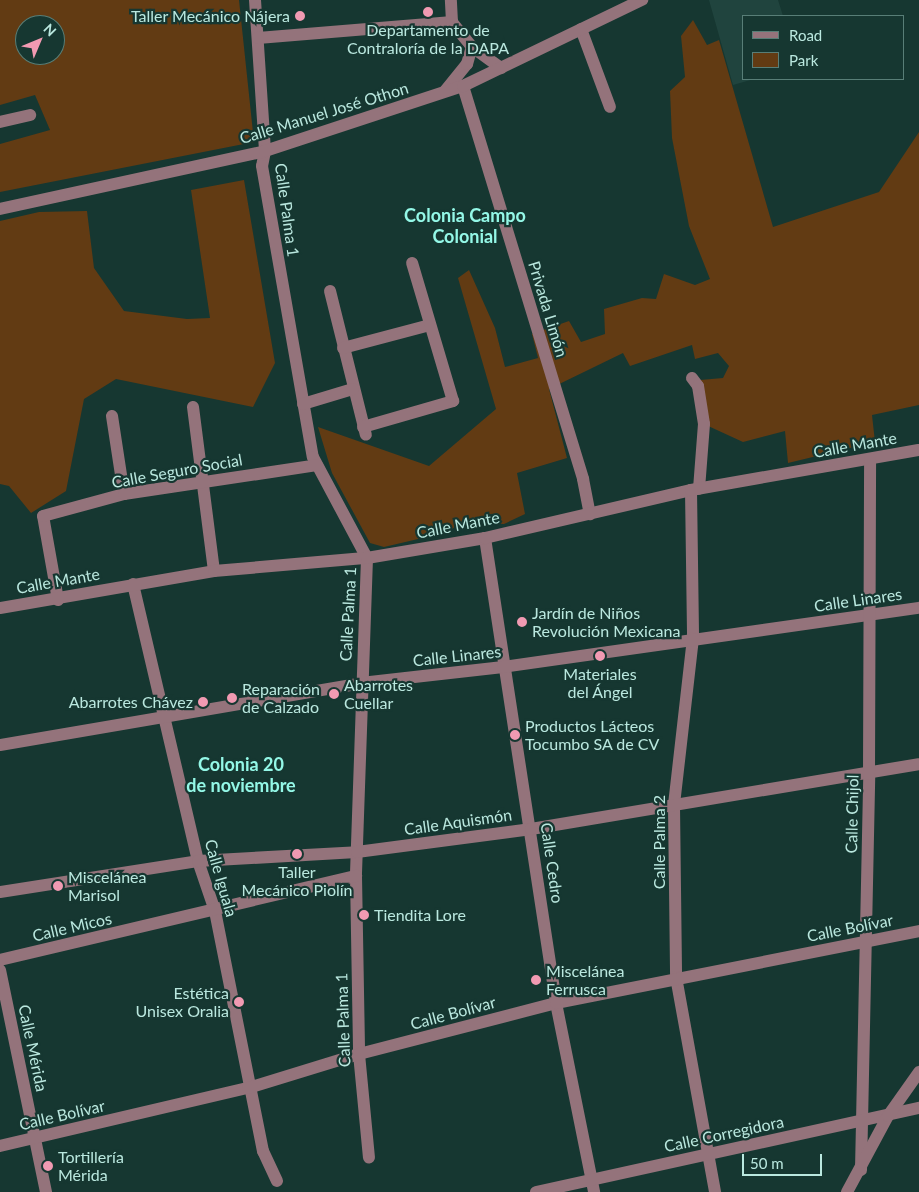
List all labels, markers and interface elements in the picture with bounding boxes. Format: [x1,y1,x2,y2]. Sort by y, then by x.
place label: Taller Mecánico Nájera [131,6,290,26]
marker: Departamento de Contraloría de la DAPA [422,6,434,18]
marker: Taller Mecánico Nájera [294,10,306,22]
north arrow [15,15,65,65]
legend [742,15,904,80]
text: N [40,20,60,40]
place label: Departamento de Contraloría de la DAPA [347,20,509,58]
text: Road [789,26,822,44]
text: Park [789,51,818,69]
street label: Calle Manuel José Othon [237,78,411,148]
street label: Calle Palma 1 [271,162,303,258]
district label: Colonia Campo Colonial [404,205,526,248]
street label: Privada Limón [524,259,572,359]
street label: Calle Mante [812,428,898,462]
street label: Calle Seguro Social [110,450,244,492]
street label: Calle Mante [415,508,501,542]
street label: Calle Mante [15,564,101,598]
street label: Calle Palma 1 [336,566,360,662]
street label: Calle Linares [813,584,903,616]
place label: Jardín de Niños Revolución Mexicana [532,603,680,641]
marker: Jardín de Niños Revolución Mexicana [516,616,528,628]
street label: Calle Linares [412,642,502,670]
marker: Materiales del Ángel [594,650,606,662]
place label: Materiales del Ángel [563,664,637,702]
place label: Abarrotes Cuellar [344,675,413,713]
place label: Reparación de Calzado [242,679,320,717]
marker: Abarrotes Cuellar [328,688,340,700]
place label: Abarrotes Chávez [69,692,193,712]
marker: Reparación de Calzado [226,692,238,704]
marker: Abarrotes Chávez [197,696,209,708]
place label: Productos Lácteos Tocumbo SA de CV [525,716,660,754]
marker: Productos Lácteos Tocumbo SA de CV [509,729,521,741]
district label: Colonia 20 de noviembre [186,754,296,796]
street label: Calle Chijol [842,774,862,854]
street label: Calle Palma 2 [649,795,669,889]
street label: Calle Aquismón [403,805,513,839]
street label: Calle Cedro [537,821,567,905]
street label: Calle Iguala [201,837,241,919]
marker: Taller Mecánico Piolín [291,848,303,860]
place label: Taller Mecánico Piolín [241,862,353,900]
place label: Miscelánea Marisol [68,867,147,905]
marker: Miscelánea Marisol [52,880,64,892]
place label: Tiendita Lore [374,905,466,925]
street label: Calle Micos [30,909,114,945]
marker: Tiendita Lore [358,909,370,921]
street label: Calle Bolívar [805,910,895,946]
place label: Miscelánea Ferrusca [546,961,625,999]
street label: Calle Palma 1 [332,973,354,1067]
marker: Miscelánea Ferrusca [530,974,542,986]
place label: Estética Unisex Oralia [136,983,229,1021]
street label: Calle Bolívar [408,992,498,1034]
marker: Estética Unisex Oralia [233,996,245,1008]
street label: Calle Mérida [14,1003,52,1093]
street label: Calle Bolívar [17,1096,107,1134]
street label: Calle Corregidora [662,1112,786,1156]
scale bar [744,1144,824,1176]
place label: Tortillería Mérida [58,1147,124,1185]
text: 50 m [750,1154,784,1172]
marker: Tortillería Mérida [42,1160,54,1172]

